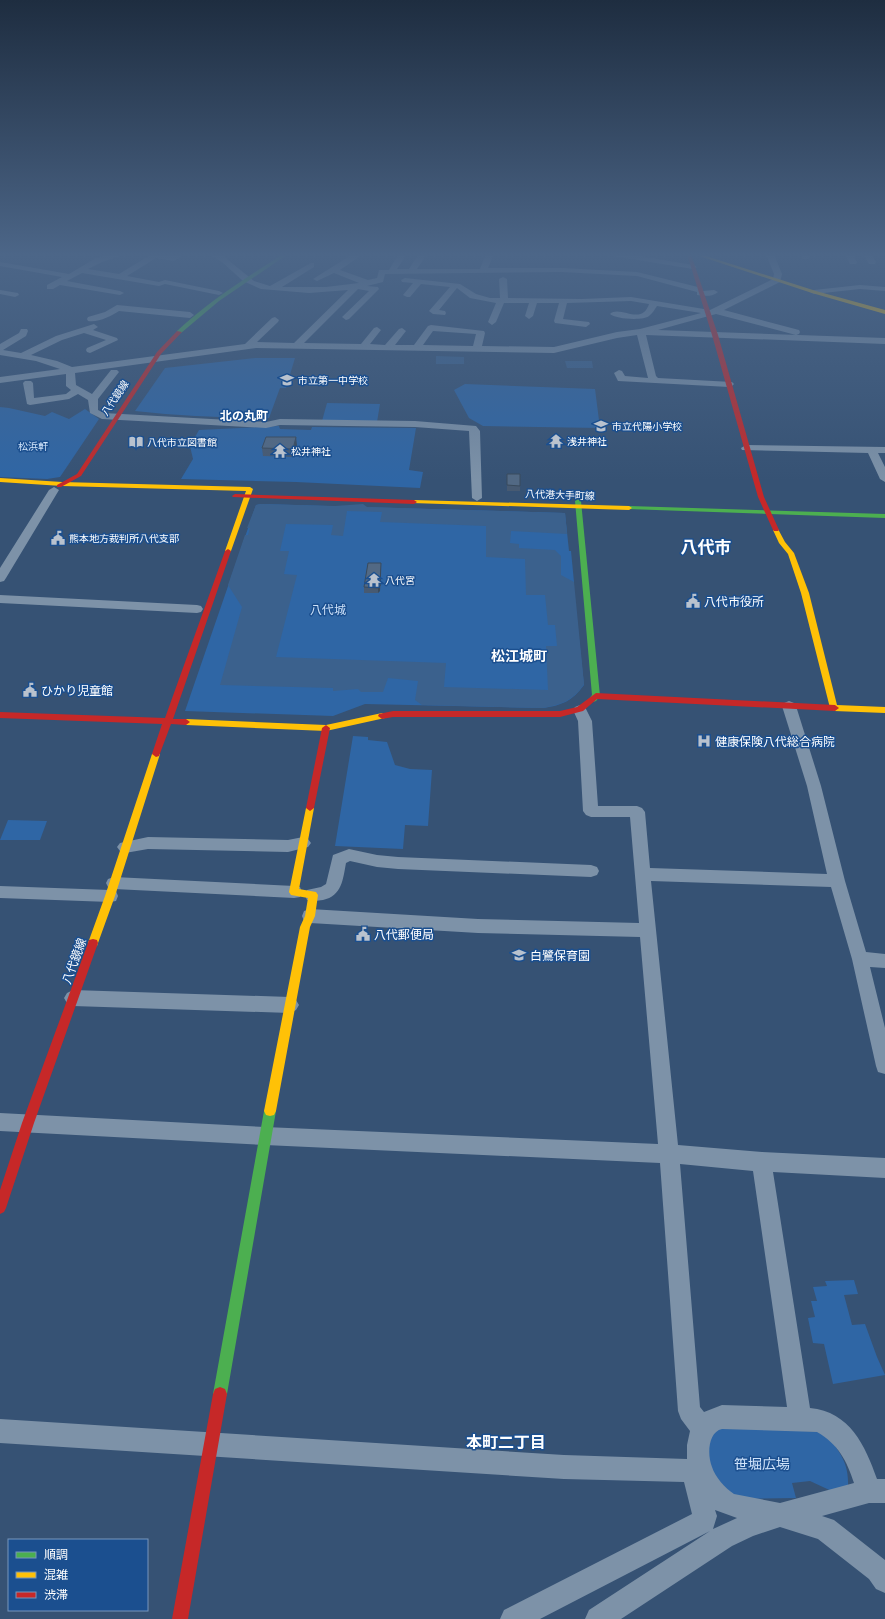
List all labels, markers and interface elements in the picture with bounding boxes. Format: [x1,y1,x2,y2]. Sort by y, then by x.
school or university icon: 市立第一中学校 [279,372,295,388]
place label: 市立第一中学校 [298,374,368,387]
street label: 八代鏡線 [98,378,132,418]
district label: 北の丸町 [220,408,268,423]
school or university icon: 市立代陽小学校 [593,418,609,434]
place label: 市立代陽小学校 [612,420,682,433]
temple icon: 浅井神社 [548,433,564,449]
library icon: 八代市立図書館 [128,434,144,450]
place label: 浅井神社 [567,435,607,448]
place label: 八代市立図書館 [147,436,217,449]
park label: 松浜軒 [18,440,48,453]
temple icon: 松井神社 [272,443,288,459]
place label: 松井神社 [291,445,331,458]
street label: 八代港大手町線 [525,487,595,503]
public building icon: 熊本地方裁判所八代支部 [50,530,66,546]
place label: 熊本地方裁判所八代支部 [69,532,179,545]
district label: 八代市 [681,537,732,557]
temple icon: 八代宮 [366,572,382,588]
place label: 八代宮 [385,574,415,587]
public building icon: 八代市役所 [685,593,701,609]
place label: 八代市役所 [704,594,764,609]
park label: 八代城 [310,602,346,617]
district label: 松江城町 [491,647,547,665]
public building icon: ひかり児童館 [22,682,38,698]
place label: ひかり児童館 [41,683,113,698]
hospital icon: 健康保険八代総合病院 [696,733,712,749]
place label: 健康保険八代総合病院 [715,734,835,749]
public building icon: 八代郵便局 [355,926,371,942]
place label: 八代郵便局 [374,927,434,942]
street label: 八代鏡線 [59,936,89,986]
school or university icon: 白鷺保育園 [511,947,527,963]
place label: 白鷺保育園 [530,948,590,963]
district label: 本町二丁目 [466,1433,546,1452]
park label: 笹堀広場 [734,1455,790,1473]
legend [8,1539,148,1611]
text: 順調 [44,1547,68,1562]
text: 混雑 [44,1567,68,1582]
text: 渋滞 [44,1587,68,1602]

